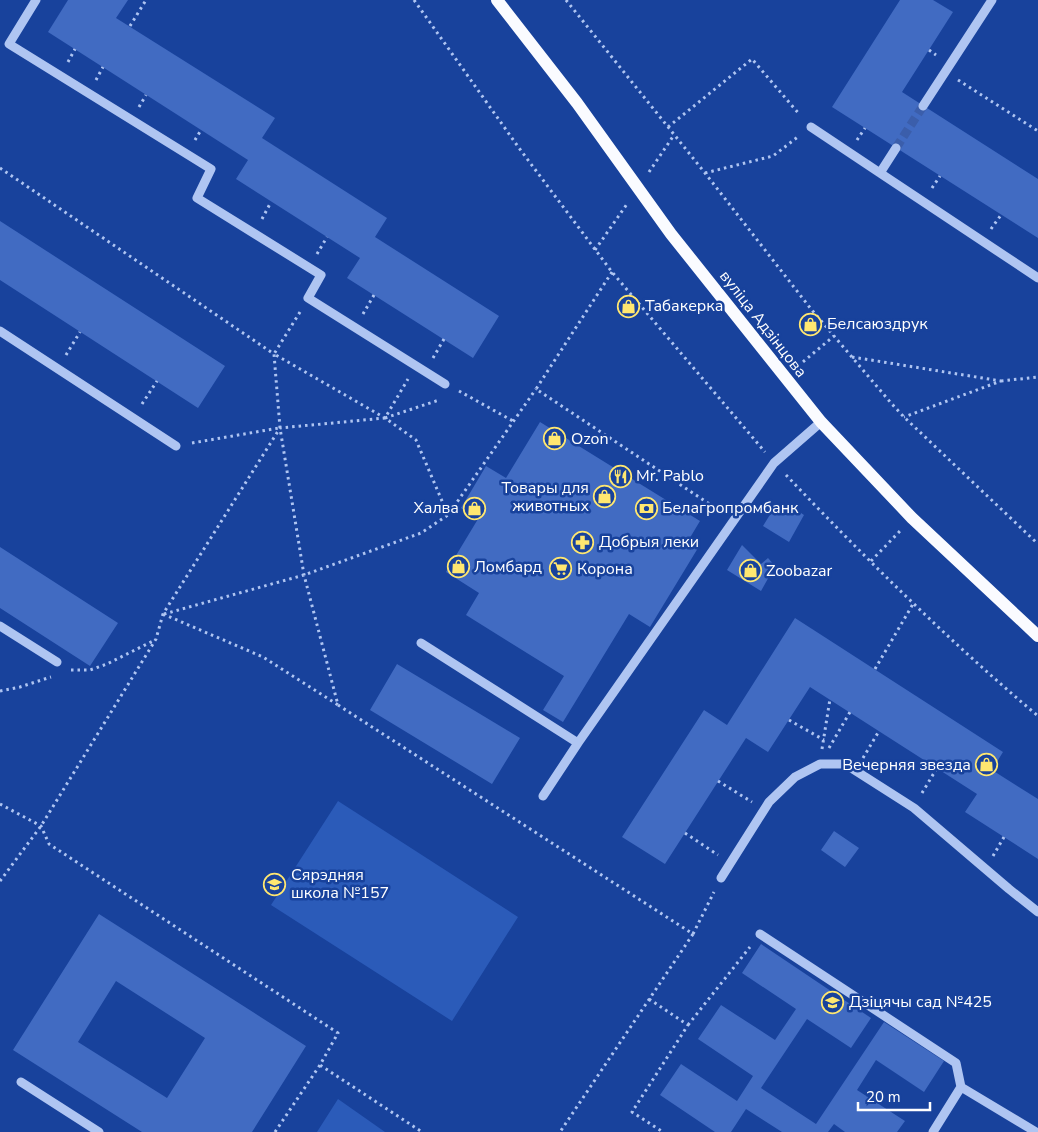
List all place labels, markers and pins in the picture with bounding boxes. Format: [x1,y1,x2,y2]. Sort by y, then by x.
shop icon: Табакерка [617,294,641,318]
place label: Табакерка [645,295,723,317]
shop icon: Белсаюздрук [799,312,823,336]
place label: Белсаюздрук [827,313,928,335]
shop icon: Ozon [543,427,567,451]
place label: Ozon [571,428,609,450]
restaurant icon: Mr. Pablo [608,464,632,488]
place label: Mr. Pablo [636,465,704,487]
place label: Товары для животных [502,477,589,517]
shop icon: Товары для животных [593,485,617,509]
shop icon: Халва [463,496,487,520]
bank icon: Белагропромбанк [634,496,658,520]
place label: Халва [413,497,459,519]
place label: Белагропромбанк [662,497,799,519]
pharmacy icon: Добрыя леки [571,530,595,554]
place label: Добрыя леки [599,531,699,553]
shop icon: Ломбард [446,555,470,579]
place label: Ломбард [474,556,543,578]
supermarket icon: Корона [549,557,573,581]
place label: Корона [577,558,633,580]
shop icon: Zoobazar [738,559,762,583]
place label: Zoobazar [766,560,833,582]
shop icon: Вечерняя звезда [975,753,999,777]
place label: Вечерняя звезда [842,754,971,776]
place label: Сярэдняя школа №157 [291,864,389,904]
school or university icon: Сярэдняя школа №157 [263,872,287,896]
school or university icon: Дзіцячы сад №425 [821,990,845,1014]
place label: Дзіцячы сад №425 [849,991,992,1013]

